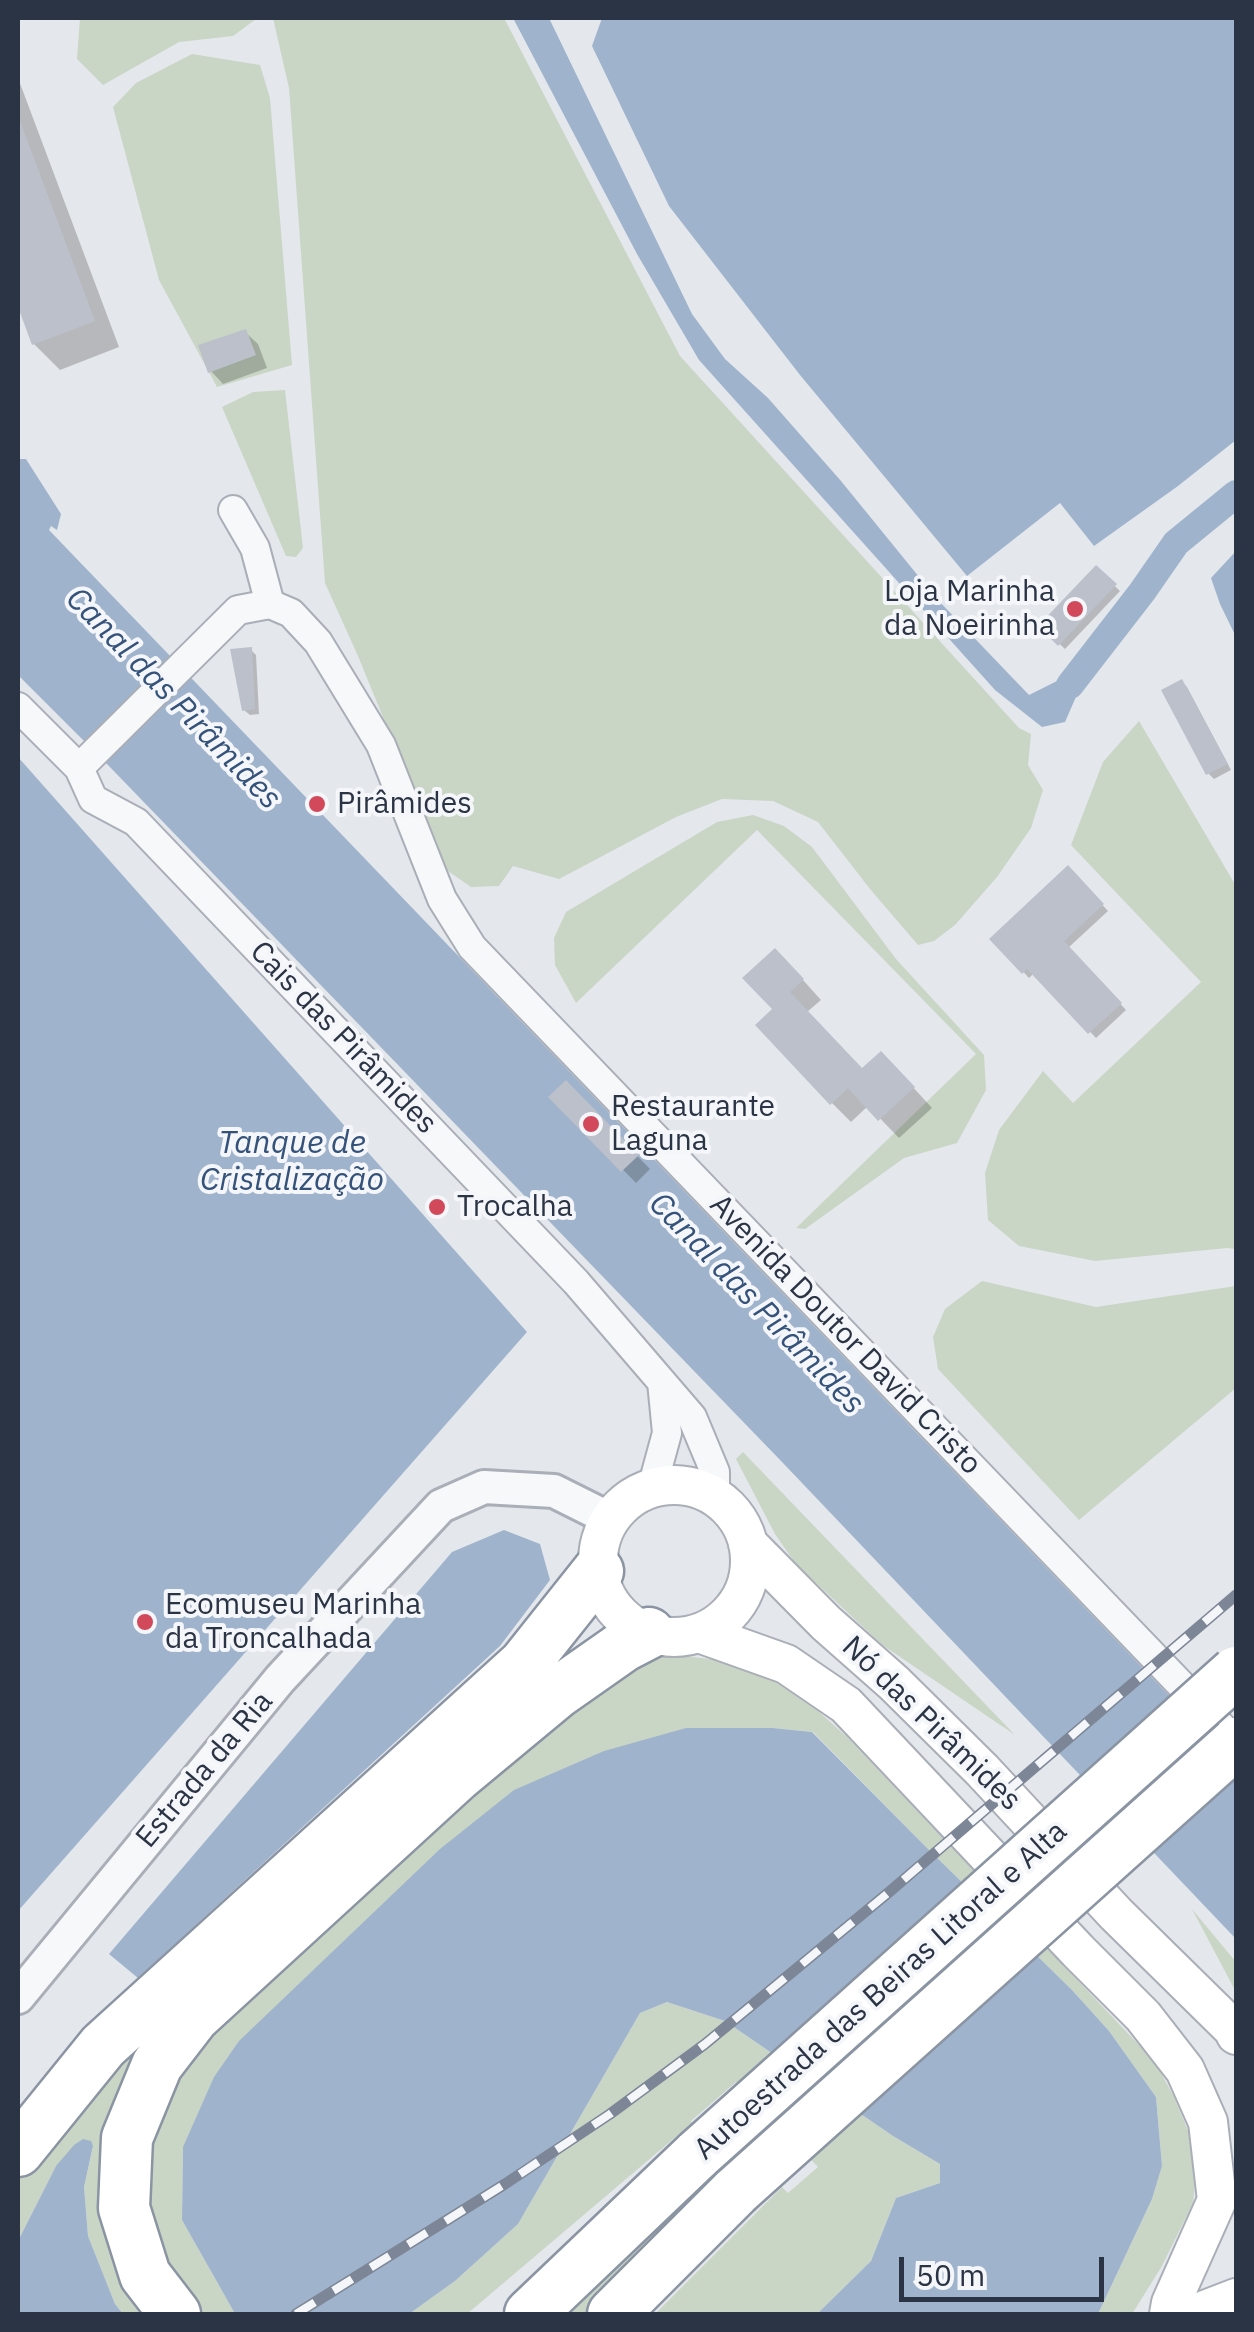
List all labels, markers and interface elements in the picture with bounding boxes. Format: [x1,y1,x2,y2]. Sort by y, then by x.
place label: Loja Marinha da Noeirinha [884,574,1055,644]
water label: Canal das Pirâmides [57,580,289,818]
marker: Loja Marinha da Noeirinha [1064,598,1086,620]
place label: Pirâmides [337,786,472,822]
marker: Pirâmides [306,793,328,815]
street label: Cais das Pirâmides [242,934,444,1142]
place label: Restaurante Laguna [611,1089,775,1160]
marker: Restaurante Laguna [580,1113,602,1135]
water label: Tanque de Cristalização [200,1125,384,1200]
water label: Canal das Pirâmides [640,1185,872,1423]
street label: Avenida Doutor David Cristo [702,1188,988,1482]
place label: Trocalha [457,1189,573,1225]
marker: Trocalha [426,1196,448,1218]
place label: Ecomuseu Marinha da Troncalhada [165,1587,421,1658]
marker: Ecomuseu Marinha da Troncalhada [134,1611,156,1633]
street label: Nó das Pirâmides [834,1629,1028,1819]
street label: Estrada da Ria [129,1684,281,1856]
street label: Autoestrada das Beiras Litoral e Alta [687,1814,1075,2168]
scale bar [904,2237,1109,2299]
text: 50 m [916,2255,985,2294]

